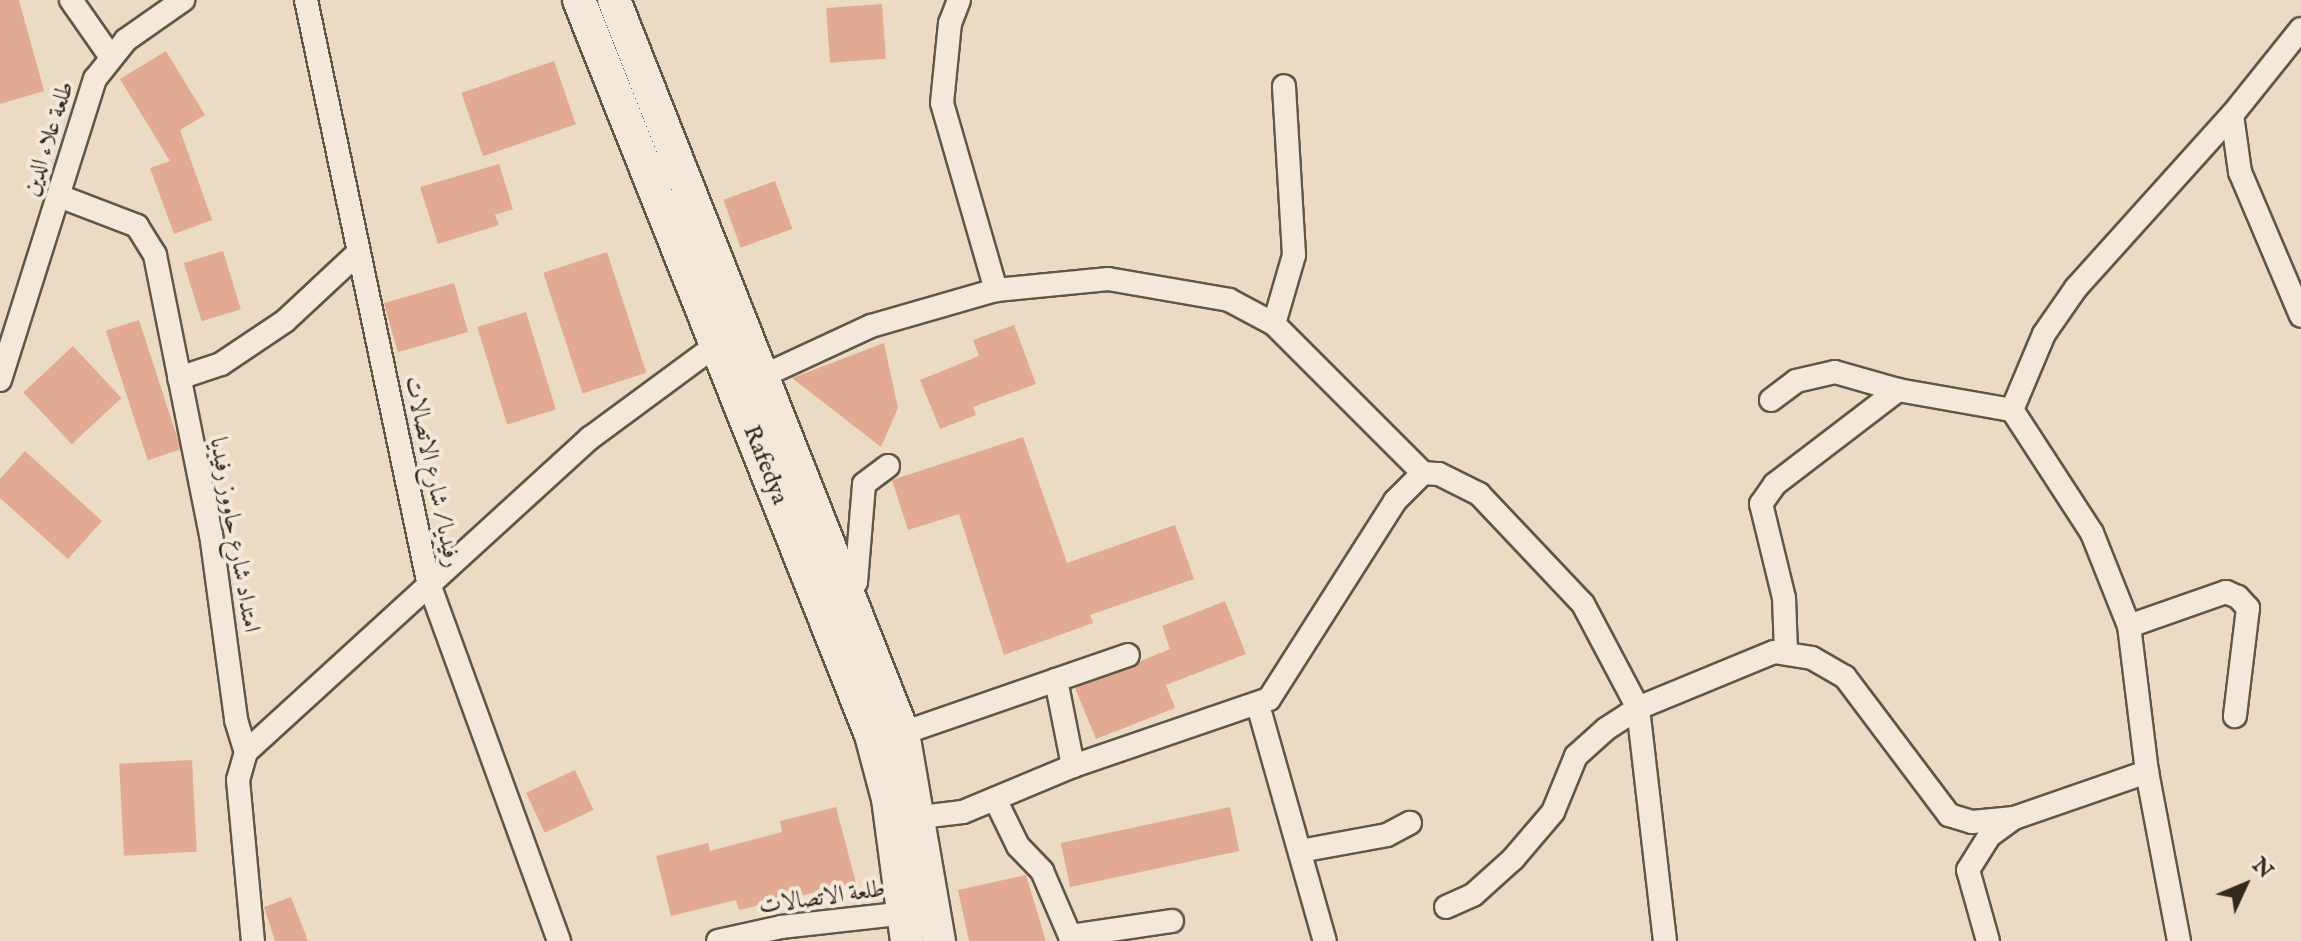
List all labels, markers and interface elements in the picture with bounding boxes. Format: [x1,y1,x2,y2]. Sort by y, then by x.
street label: طلعة علاء الدين [17,78,81,200]
street label: رفيديا / شارع الاتصالات [398,374,466,570]
street label: Rafedya [736,421,794,509]
street label: امتداد شارع حاووز رفيديا [203,435,265,635]
north arrow [2205,845,2285,925]
text: N [2246,852,2279,885]
street label: طلعة الاتصالات [757,875,887,921]

